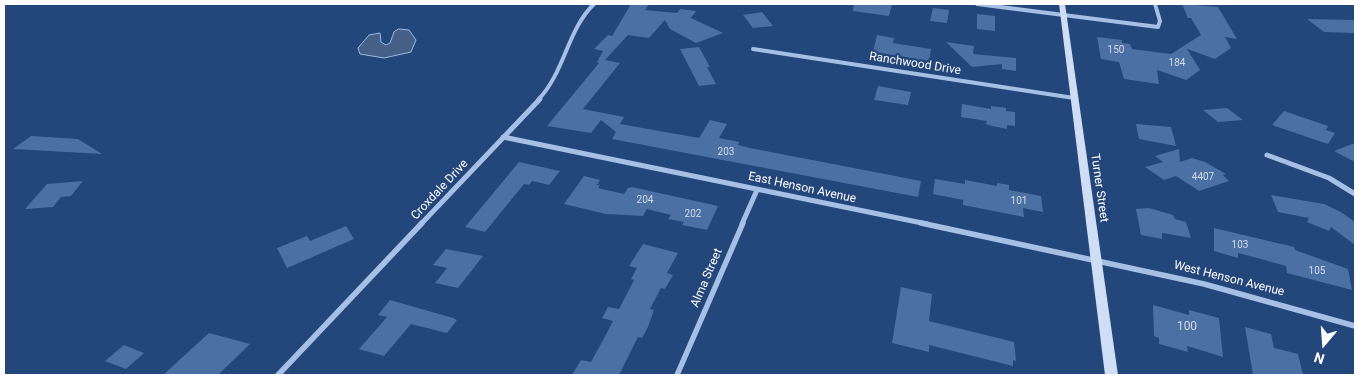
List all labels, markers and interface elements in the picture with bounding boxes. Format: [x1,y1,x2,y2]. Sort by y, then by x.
house number: 150 [1108,44,1124,56]
street label: Ranchwood Drive [868,50,962,78]
house number: 184 [1169,57,1185,69]
house number: 203 [718,146,734,158]
street label: Turner Street [1087,153,1111,223]
street label: Croxdale Drive [409,157,471,223]
street label: East Henson Avenue [747,170,857,206]
house number: 4407 [1192,171,1214,183]
house number: 204 [637,194,653,206]
house number: 101 [1011,195,1027,207]
house number: 202 [685,208,701,220]
house number: 103 [1232,239,1248,251]
street label: Alma Street [688,246,726,310]
street label: West Henson Avenue [1172,258,1286,300]
house number: 105 [1309,265,1325,277]
north arrow [1299,319,1349,369]
house number: 100 [1177,320,1197,334]
text: N [1312,349,1327,367]

